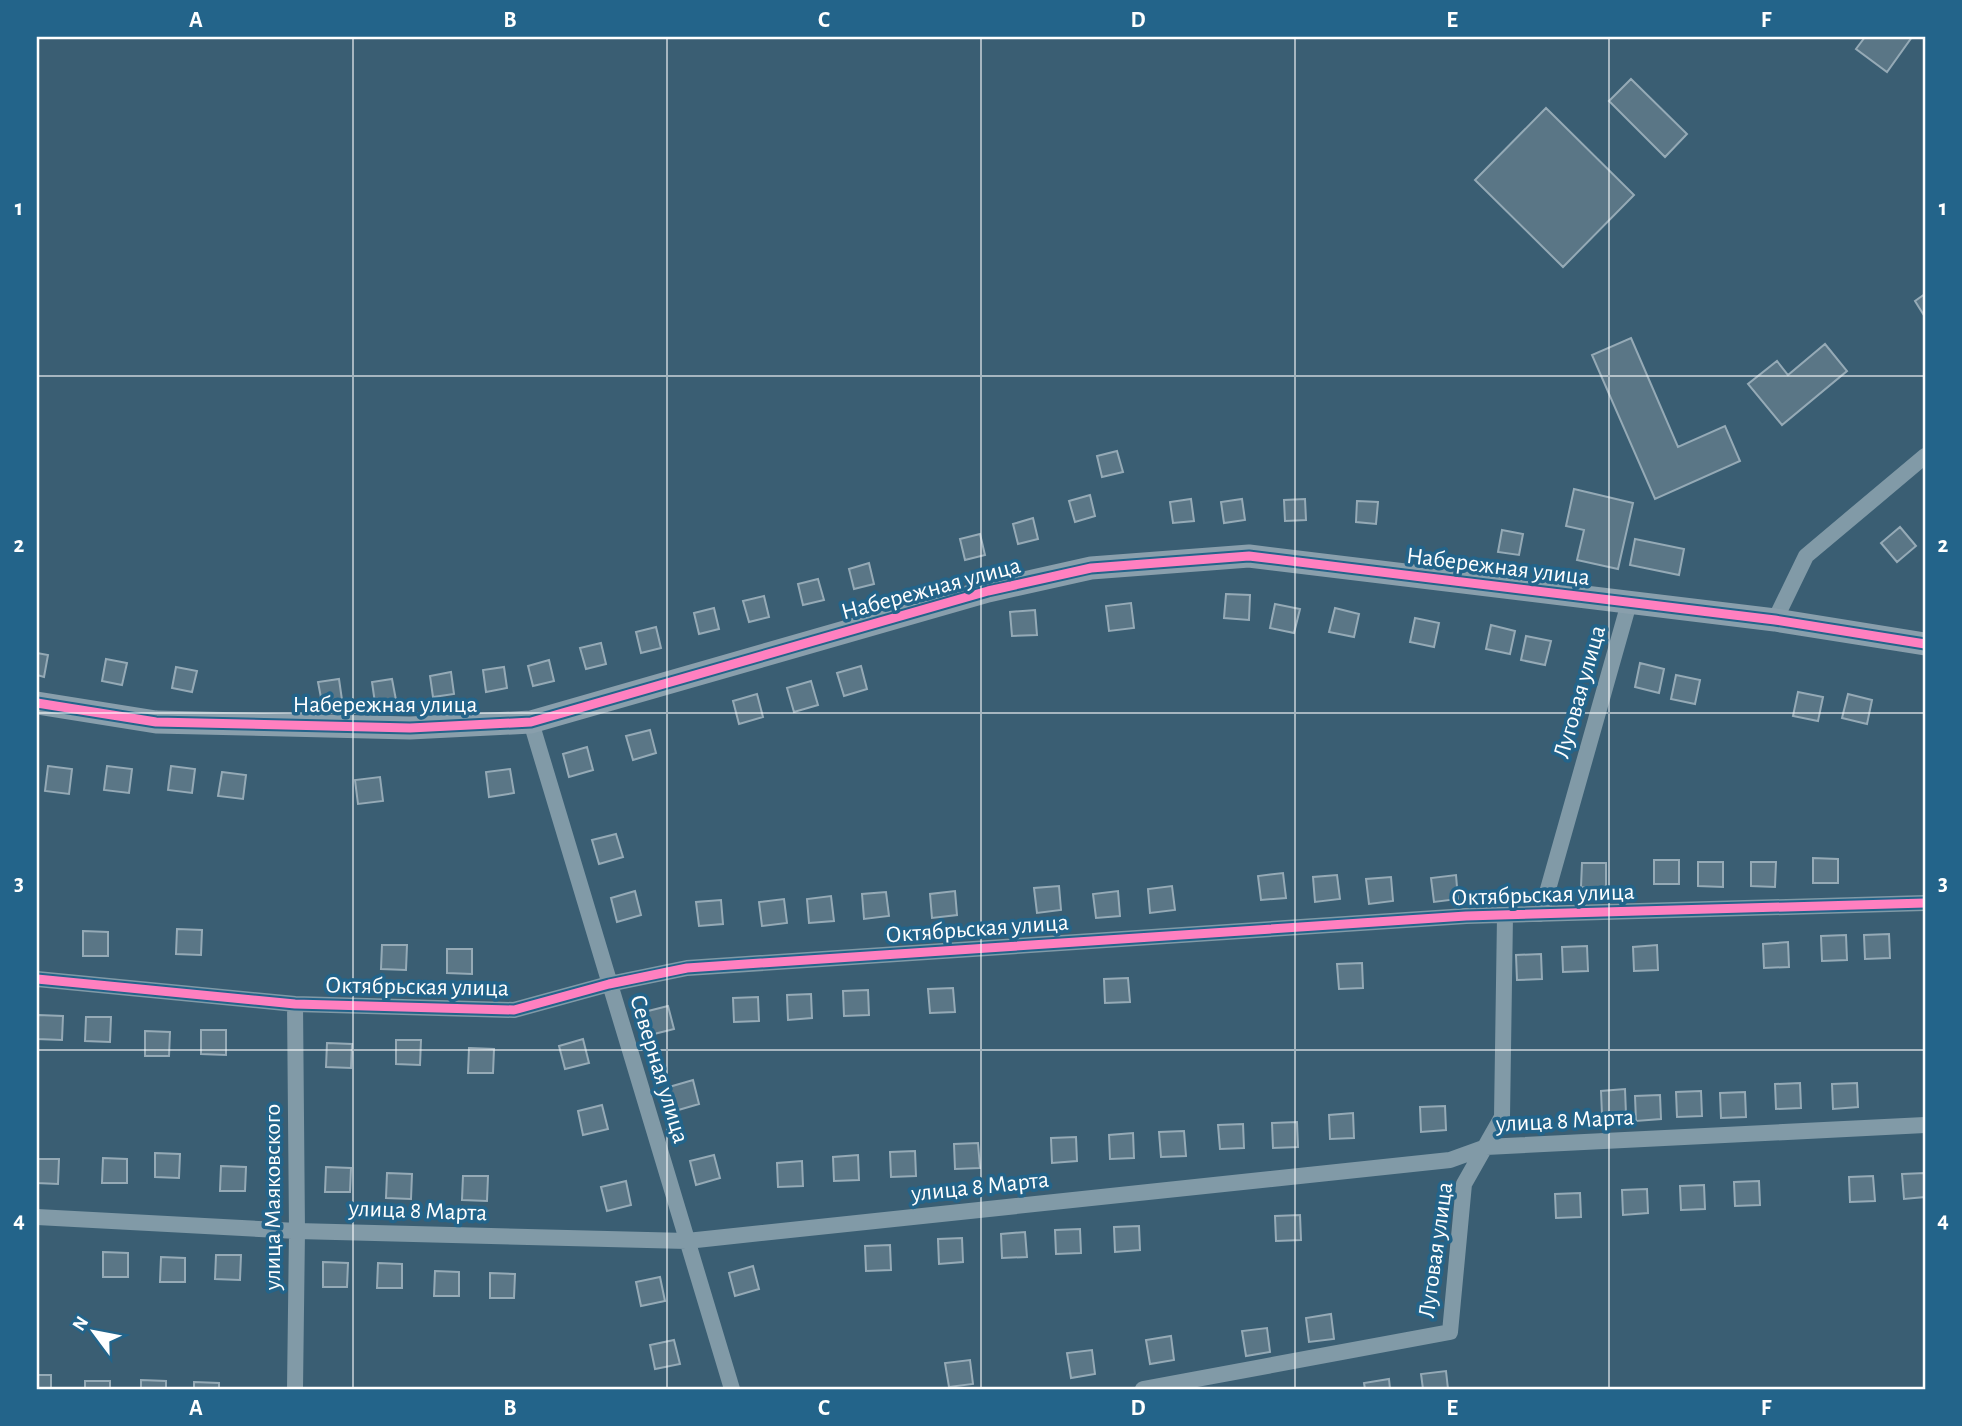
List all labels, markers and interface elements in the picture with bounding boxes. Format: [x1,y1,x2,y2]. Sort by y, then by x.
text: A [189,9,203,32]
text: B [503,9,517,32]
text: C [818,9,830,32]
text: D [1130,9,1146,32]
text: E [1446,9,1458,32]
text: F [1761,9,1772,32]
text: 1 [15,197,23,220]
text: 1 [1939,197,1947,220]
text: 2 [14,534,25,557]
text: 2 [1938,534,1949,557]
street label: Набережная улица [1405,544,1591,590]
street label: Набережная улица [839,553,1023,625]
street label: Луговая улица [1550,623,1610,761]
street label: Набережная улица [293,693,477,717]
text: 3 [14,872,24,895]
text: 3 [1938,872,1948,895]
street label: Октябрьская улица [1451,880,1635,910]
street label: Октябрьская улица [885,911,1069,947]
street label: Октябрьская улица [325,973,509,1001]
street label: Северная улица [625,992,693,1146]
street label: улица Маяковского [261,1104,285,1291]
street label: улица 8 Марта [1494,1105,1635,1137]
street label: улица 8 Марта [909,1168,1050,1206]
street label: Луговая улица [1415,1180,1457,1320]
street label: улица 8 Марта [347,1197,488,1225]
text: 4 [13,1209,25,1232]
text: 4 [1937,1209,1949,1232]
north arrow [60,1296,130,1366]
text: N [69,1313,92,1334]
text: A [189,1397,203,1420]
text: B [503,1397,517,1420]
text: C [818,1397,830,1420]
text: D [1130,1397,1146,1420]
text: E [1446,1397,1458,1420]
text: F [1761,1397,1772,1420]

